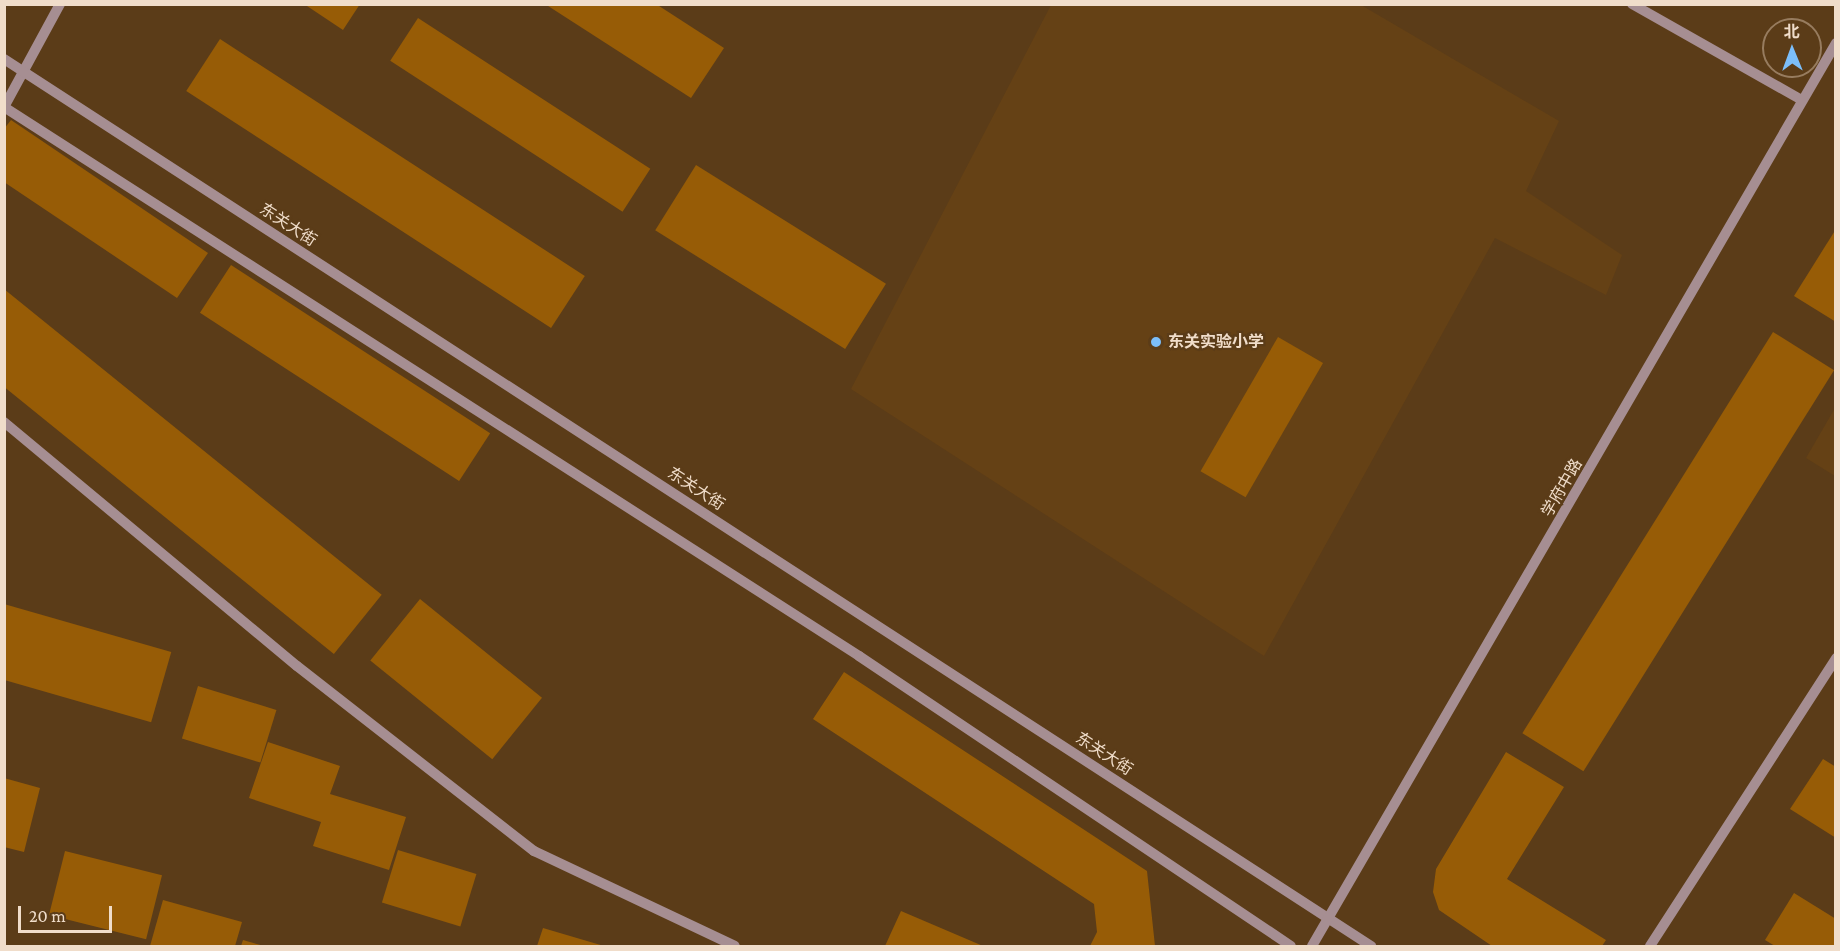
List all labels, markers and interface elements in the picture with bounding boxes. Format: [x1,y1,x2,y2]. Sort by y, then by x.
north arrow [1762,18,1822,78]
text: 北 [1784,23,1800,40]
street label: 东关大街 [256,200,320,250]
place label: 东关实验小学 [1168,332,1264,352]
marker: 东关实验小学 [1149,335,1163,349]
street label: 学府中路 [1538,455,1586,521]
street label: 东关大街 [664,464,728,514]
street label: 东关大街 [1072,729,1136,779]
scale bar [21,894,116,932]
text: 20 m [29,906,66,926]

